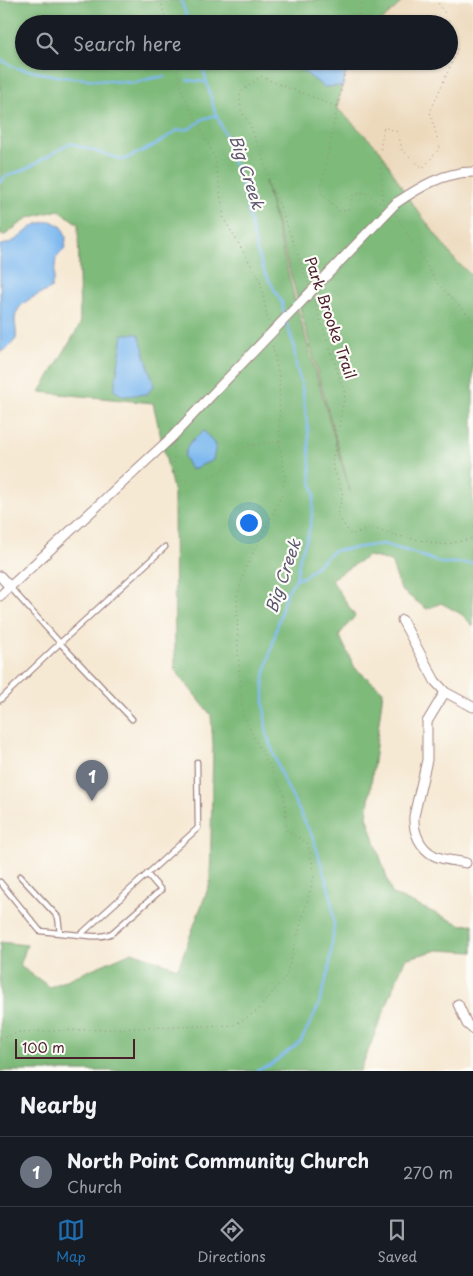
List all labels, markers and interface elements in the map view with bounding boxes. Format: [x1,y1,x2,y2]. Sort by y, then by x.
search box [15,15,458,70]
icon: search [33,29,61,57]
text: Search here [73,29,182,57]
water label: Big Creek [225,132,272,213]
street label: Park Brooke Trail [300,253,363,382]
your location [236,510,262,536]
water label: Big Creek [258,534,306,616]
pin: 1 [76,760,108,801]
scale bar [15,1036,135,1059]
text: 100 m [22,1037,65,1058]
text: Nearby [20,1088,97,1120]
text: North Point Community Church [67,1146,369,1174]
text: 1 [32,1160,40,1184]
text: 270 m [403,1160,453,1184]
text: Church [67,1174,122,1198]
tab: Map [56,1216,86,1267]
tab: Directions [198,1216,266,1267]
tab: Saved [377,1216,417,1267]

